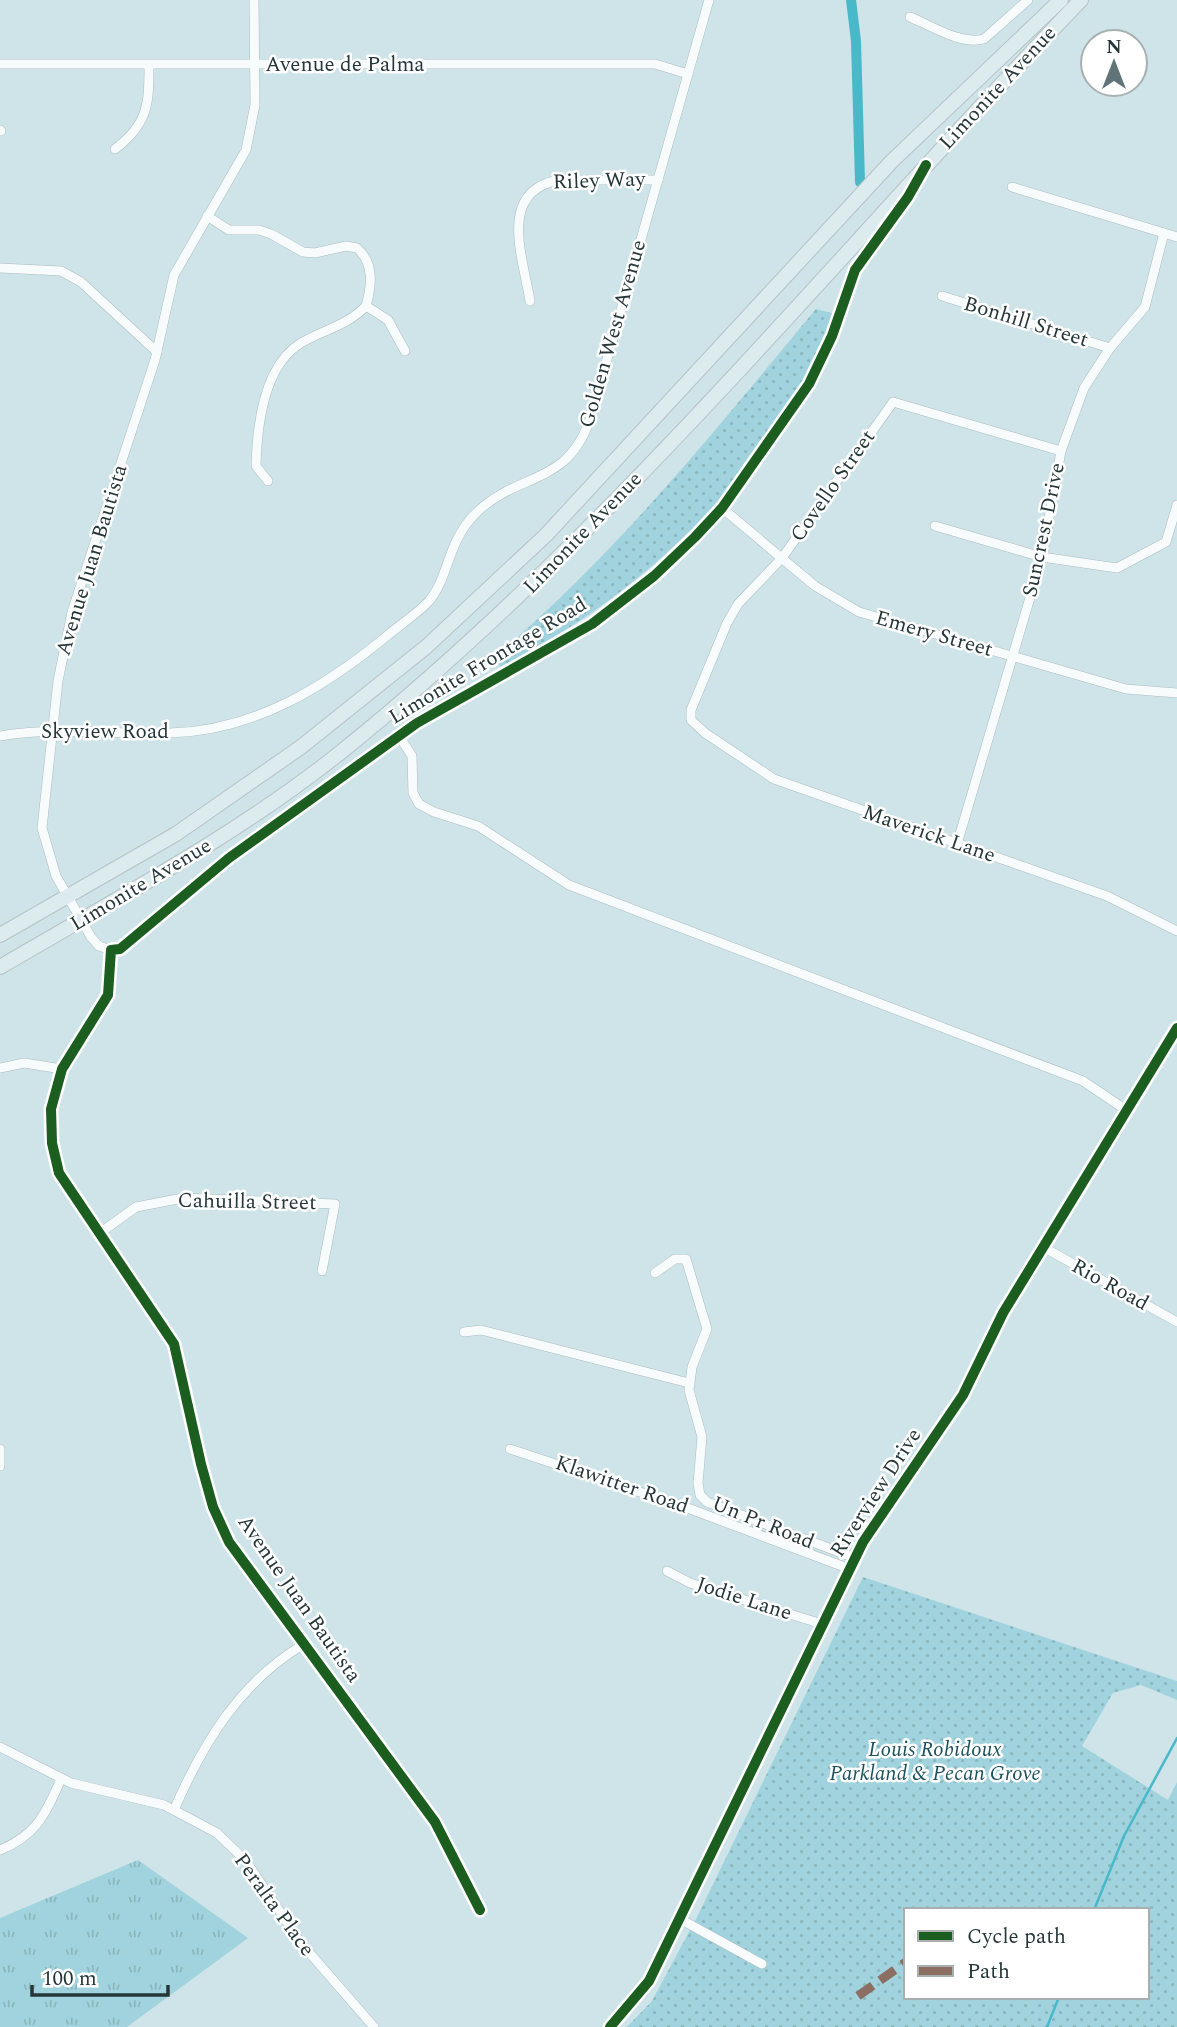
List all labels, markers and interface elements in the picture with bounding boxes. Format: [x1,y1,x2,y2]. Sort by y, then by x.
street label: Limonite Avenue [932,19,1064,157]
north arrow [1079,28,1149,98]
text: N [1106,33,1122,62]
street label: Avenue de Palma [265,49,425,81]
street label: Riley Way [552,163,647,199]
street label: Golden West Avenue [571,236,655,432]
street label: Bonhill Street [960,288,1092,356]
street label: Covello Street [782,423,884,549]
street label: Avenue Juan Bautista [48,460,137,660]
street label: Suncrest Drive [1014,460,1074,600]
street label: Limonite Avenue [516,464,650,602]
street label: Limonite Frontage Road [383,589,593,733]
street label: Emery Street [872,602,996,666]
street label: Skyview Road [41,716,169,748]
street label: Maverick Lane [858,796,1000,872]
street label: Limonite Avenue [64,830,218,940]
street label: Cahuilla Street [177,1185,317,1219]
street label: Rio Road [1065,1251,1155,1319]
street label: Riverview Drive [822,1422,930,1564]
street label: Klawitter Road [551,1447,693,1523]
street label: Un Pr Road [707,1488,819,1558]
street label: Avenue Juan Bautista [229,1509,369,1690]
street label: Jodie Lane [692,1569,796,1629]
park label: Louis Robidoux Parkland & Pecan Grove [830,1734,1040,1790]
street label: Peralta Place [225,1847,323,1963]
legend [904,1908,1149,1999]
text: Cycle path [967,1921,1066,1953]
scale bar [32,1954,168,1998]
text: Path [967,1956,1010,1988]
text: 100 m [42,1963,97,1995]

